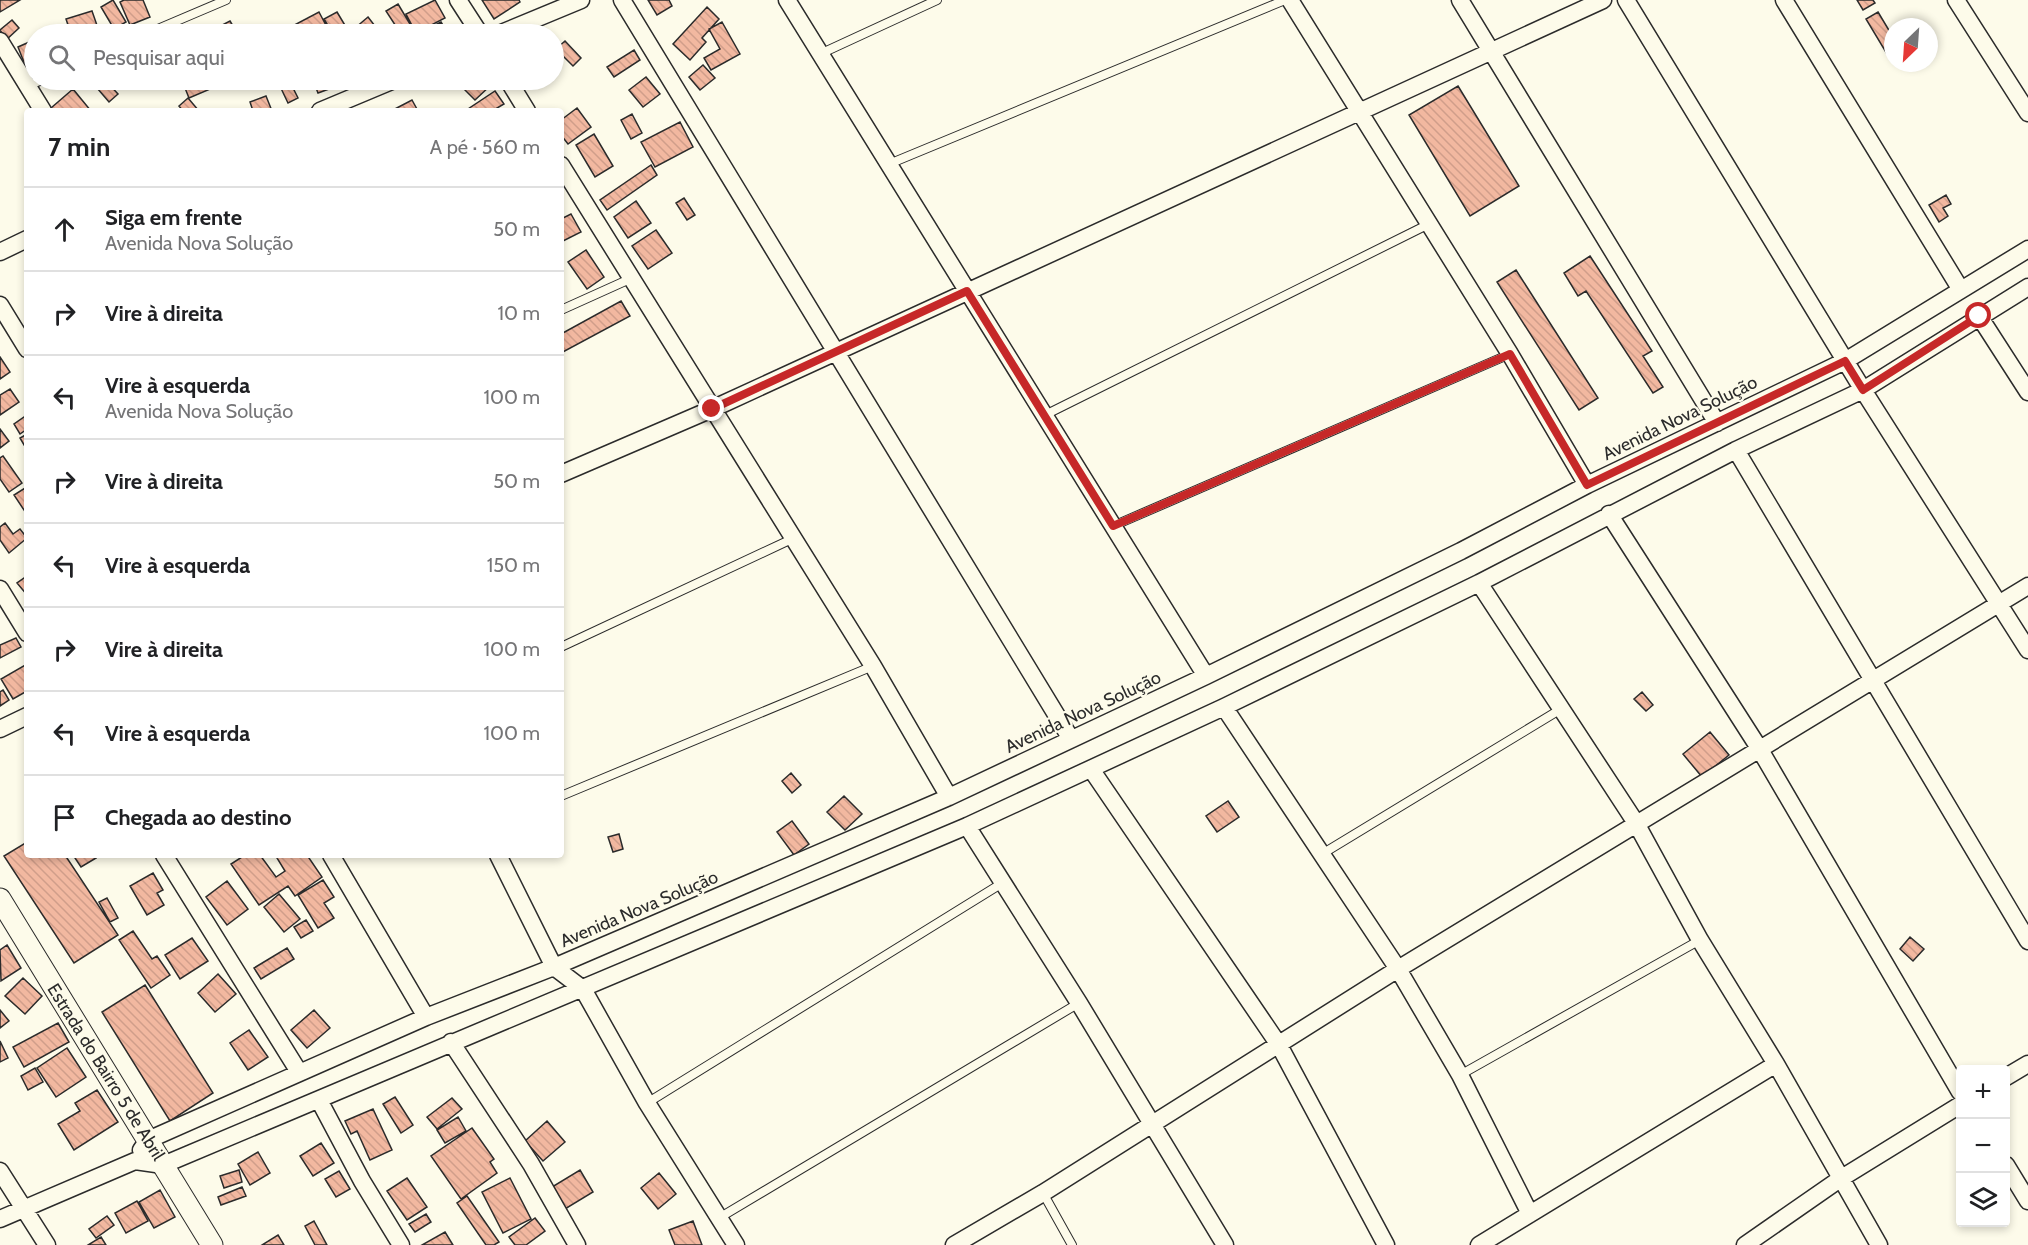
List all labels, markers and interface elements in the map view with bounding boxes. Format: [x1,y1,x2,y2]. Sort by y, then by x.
north arrow [1884,18,1938,72]
search box [24,24,564,90]
icon: search [45,41,78,74]
text: Pesquisar aqui [93,44,225,71]
text: 7 min [48,131,110,163]
text: A pé · 560 m [430,135,540,159]
text: Siga em frente [105,204,242,231]
icon: ahead [48,213,81,246]
text: 50 m [493,217,540,241]
text: Avenida Nova Solução [105,231,293,255]
icon: right [48,297,81,330]
text: Vire à direita [105,300,223,327]
text: 10 m [497,301,540,325]
route start [1965,302,1991,328]
street label: Avenida Nova Solução [1599,371,1761,465]
text: Vire à esquerda [105,372,250,399]
icon: left [48,381,81,414]
text: 100 m [484,385,540,409]
route end [698,395,724,421]
text: Avenida Nova Solução [105,399,293,423]
icon: right [48,465,81,498]
text: Vire à direita [105,468,223,495]
text: 50 m [493,469,540,493]
icon: left [48,549,81,582]
text: Vire à esquerda [105,552,250,579]
text: 150 m [487,553,540,577]
icon: right [48,633,81,666]
text: Vire à direita [105,636,223,663]
text: 100 m [484,637,540,661]
street label: Avenida Nova Solução [1002,666,1164,758]
icon: left [48,717,81,750]
text: Vire à esquerda [105,720,250,747]
text: 100 m [484,721,540,745]
icon: arrive [48,801,81,834]
text: Chegada ao destino [105,804,291,831]
street label: Avenida Nova Solução [557,866,721,952]
street label: Estrada do Bairro 5 de Abril [43,979,170,1165]
map controls [1956,1065,2010,1227]
button: + [1956,1065,2010,1119]
button: − [1956,1119,2010,1173]
button: layers [1956,1173,2010,1227]

